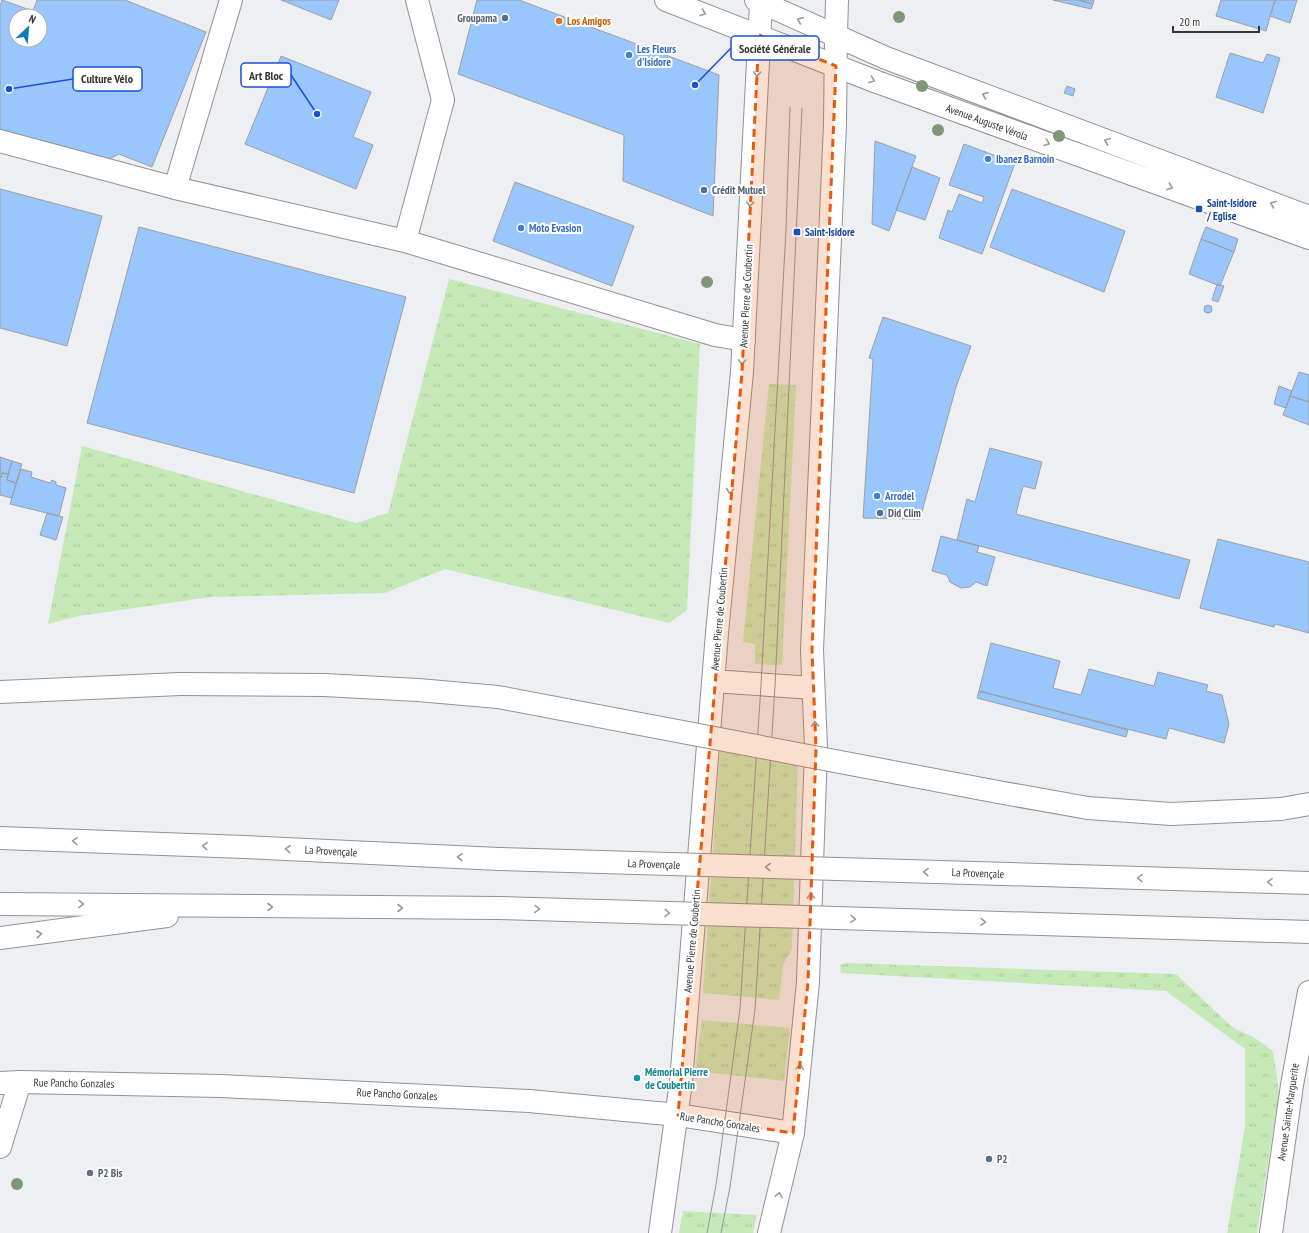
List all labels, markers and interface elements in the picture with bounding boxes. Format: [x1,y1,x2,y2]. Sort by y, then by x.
north arrow [8,8,48,48]
scale bar [1173,8,1259,34]
one-way arrow [699,9,706,17]
text: N [27,11,38,27]
place label: Groupama [457,11,497,25]
marker: Groupama [500,13,510,23]
place label: Los Amigos [567,14,611,28]
text: 20 m [1179,14,1200,29]
marker: Los Amigos [554,16,564,26]
one-way arrow [797,16,804,24]
callout: Société Générale [731,36,819,60]
text: Société Générale [739,41,811,56]
place label: Les Fleurs d'Isidore [637,42,676,69]
marker: Les Fleurs d'Isidore [624,50,634,60]
callout: Art Bloc [241,63,291,87]
callout: Culture Vélo [73,67,142,91]
text: Art Bloc [248,68,284,83]
text: Culture Vélo [81,71,134,86]
one-way arrow [753,71,761,77]
one-way arrow [869,76,876,84]
one-way arrow [981,91,988,99]
street label: Avenue Auguste Vérola [944,101,1030,143]
one-way arrow [1103,137,1110,145]
one-way arrow [1044,139,1051,147]
place label: Ibanez Barnoin [996,152,1054,166]
marker: Ibanez Barnoin [983,154,993,164]
place label: Crédit Mutuel [712,183,766,197]
one-way arrow [1166,183,1173,191]
marker: Crédit Mutuel [699,185,709,195]
place label: Saint-Isidore / Eglise [1206,196,1257,223]
one-way arrow [1269,200,1276,208]
one-way arrow [746,201,755,207]
marker: Saint-Isidore / Eglise [1194,204,1204,214]
place label: Moto Evasion [529,221,581,235]
marker: Moto Evasion [516,223,526,233]
place label: Saint-Isidore [805,225,855,239]
marker: Saint-Isidore [792,227,802,237]
street label: Avenue Pierre de Coubertin [736,244,756,348]
one-way arrow [738,359,747,365]
one-way arrow [726,488,735,494]
place label: Arrodel [884,489,914,503]
marker: Arrodel [872,491,882,501]
place label: Did Clim [888,506,921,520]
marker: Did Clim [875,508,885,518]
street label: Avenue Pierre de Coubertin [708,567,731,671]
one-way arrow [811,721,819,727]
one-way arrow [72,836,78,845]
one-way arrow [202,841,208,850]
street label: La Provençale [304,843,358,859]
one-way arrow [285,845,291,853]
one-way arrow [457,853,463,862]
street label: La Provençale [628,856,681,872]
one-way arrow [765,863,771,871]
street label: La Provençale [952,865,1005,881]
one-way arrow [923,868,929,876]
one-way arrow [1137,874,1143,882]
one-way arrow [1267,878,1273,886]
street label: Avenue Pierre de Coubertin [681,889,704,993]
one-way arrow [807,893,815,899]
one-way arrow [78,900,84,908]
one-way arrow [267,903,273,911]
one-way arrow [397,904,403,912]
one-way arrow [534,905,540,914]
one-way arrow [664,909,670,917]
one-way arrow [850,914,856,923]
one-way arrow [980,918,986,927]
one-way arrow [36,930,42,939]
street label: Avenue Sainte-Marguerite [1274,1062,1302,1162]
one-way arrow [795,1064,804,1070]
place label: Mémorial Pierre de Coubertin [645,1065,708,1092]
marker: Mémorial Pierre de Coubertin [632,1073,642,1083]
street label: Rue Pancho Gonzales [33,1075,115,1091]
street label: Rue Pancho Gonzales [356,1085,438,1103]
street label: Rue Pancho Gonzales [679,1109,761,1135]
place label: P2 [997,1152,1008,1166]
marker: P2 [984,1154,994,1164]
place label: P2 Bis [98,1166,123,1180]
marker: P2 Bis [85,1168,95,1178]
one-way arrow [774,1192,782,1198]

